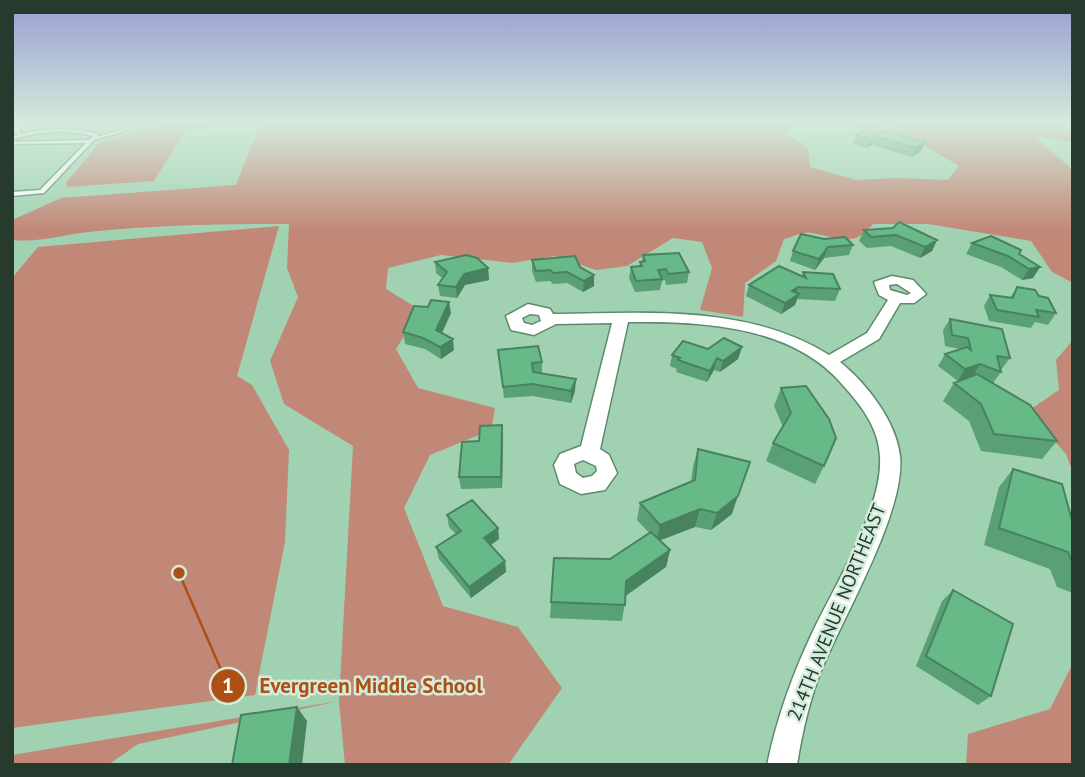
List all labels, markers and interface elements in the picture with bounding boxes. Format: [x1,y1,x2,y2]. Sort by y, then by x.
street label: 214TH AVENUE NORTHEAST [781,500,891,724]
callout: Evergreen Middle School [210,665,496,707]
text: 1 [222,672,234,699]
text: Evergreen Middle School [259,672,483,699]

